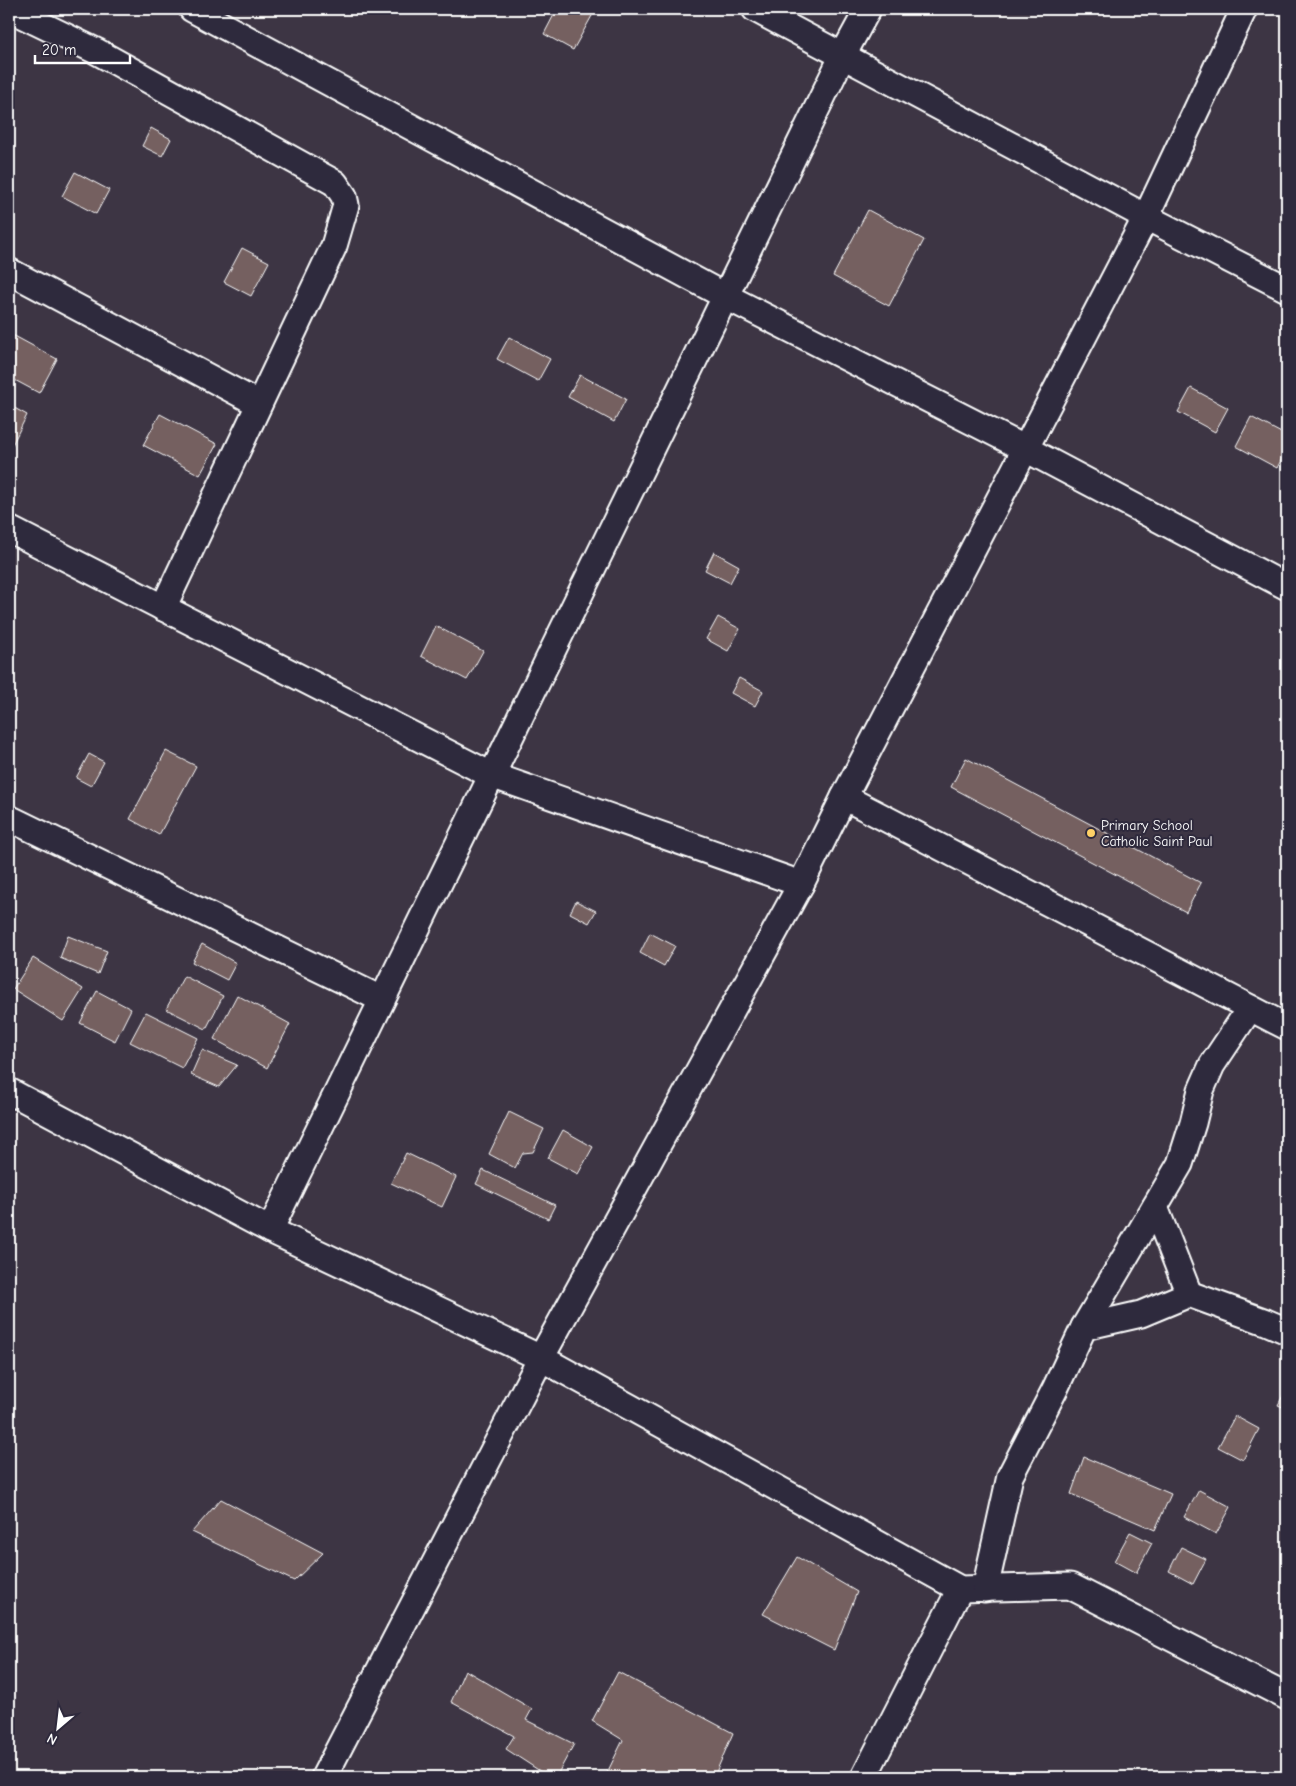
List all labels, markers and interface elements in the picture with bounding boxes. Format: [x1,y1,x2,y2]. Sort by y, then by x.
scale bar [35,32,130,64]
text: 20 m [42,41,76,59]
place label: Primary School Catholic Saint Paul [1101,817,1213,850]
marker: Primary School Catholic Saint Paul [1085,827,1097,839]
north arrow [32,1704,82,1754]
text: N [44,1729,60,1749]

